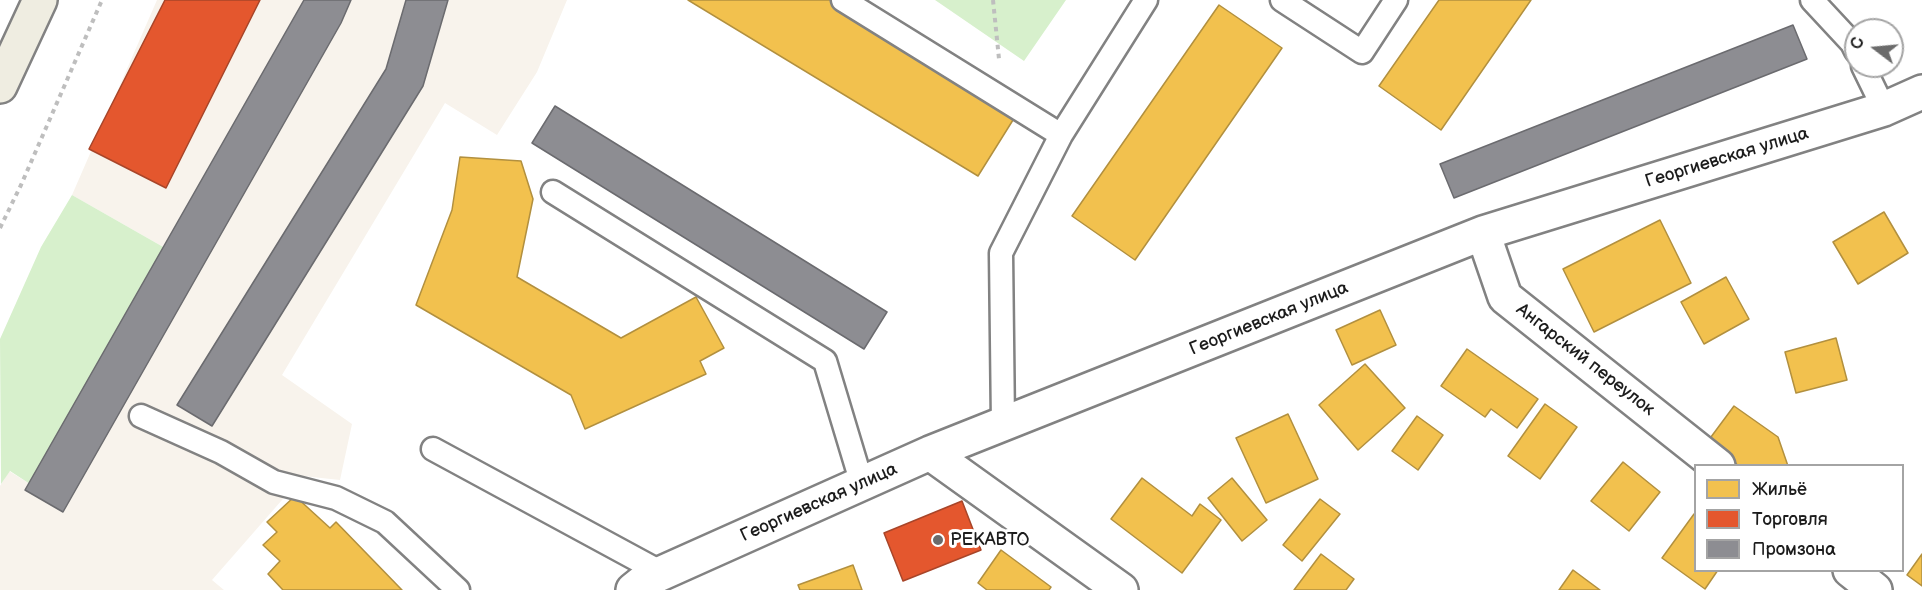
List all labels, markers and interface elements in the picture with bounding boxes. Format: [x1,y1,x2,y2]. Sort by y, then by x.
north arrow [1844,18,1904,78]
text: С [1847,35,1869,51]
street label: Георгиевская улица [1643,123,1811,193]
street label: Георгиевская улица [1186,277,1352,361]
street label: Ангарский переулок [1511,299,1659,421]
street label: Георгиевская улица [737,459,901,547]
legend [1694,464,1904,572]
text: Жильё [1752,479,1807,500]
text: Торговля [1752,509,1828,530]
place label: РЕКАВТО [950,529,1030,551]
marker: РЕКАВТО [931,533,945,547]
text: Промзона [1752,539,1836,560]

